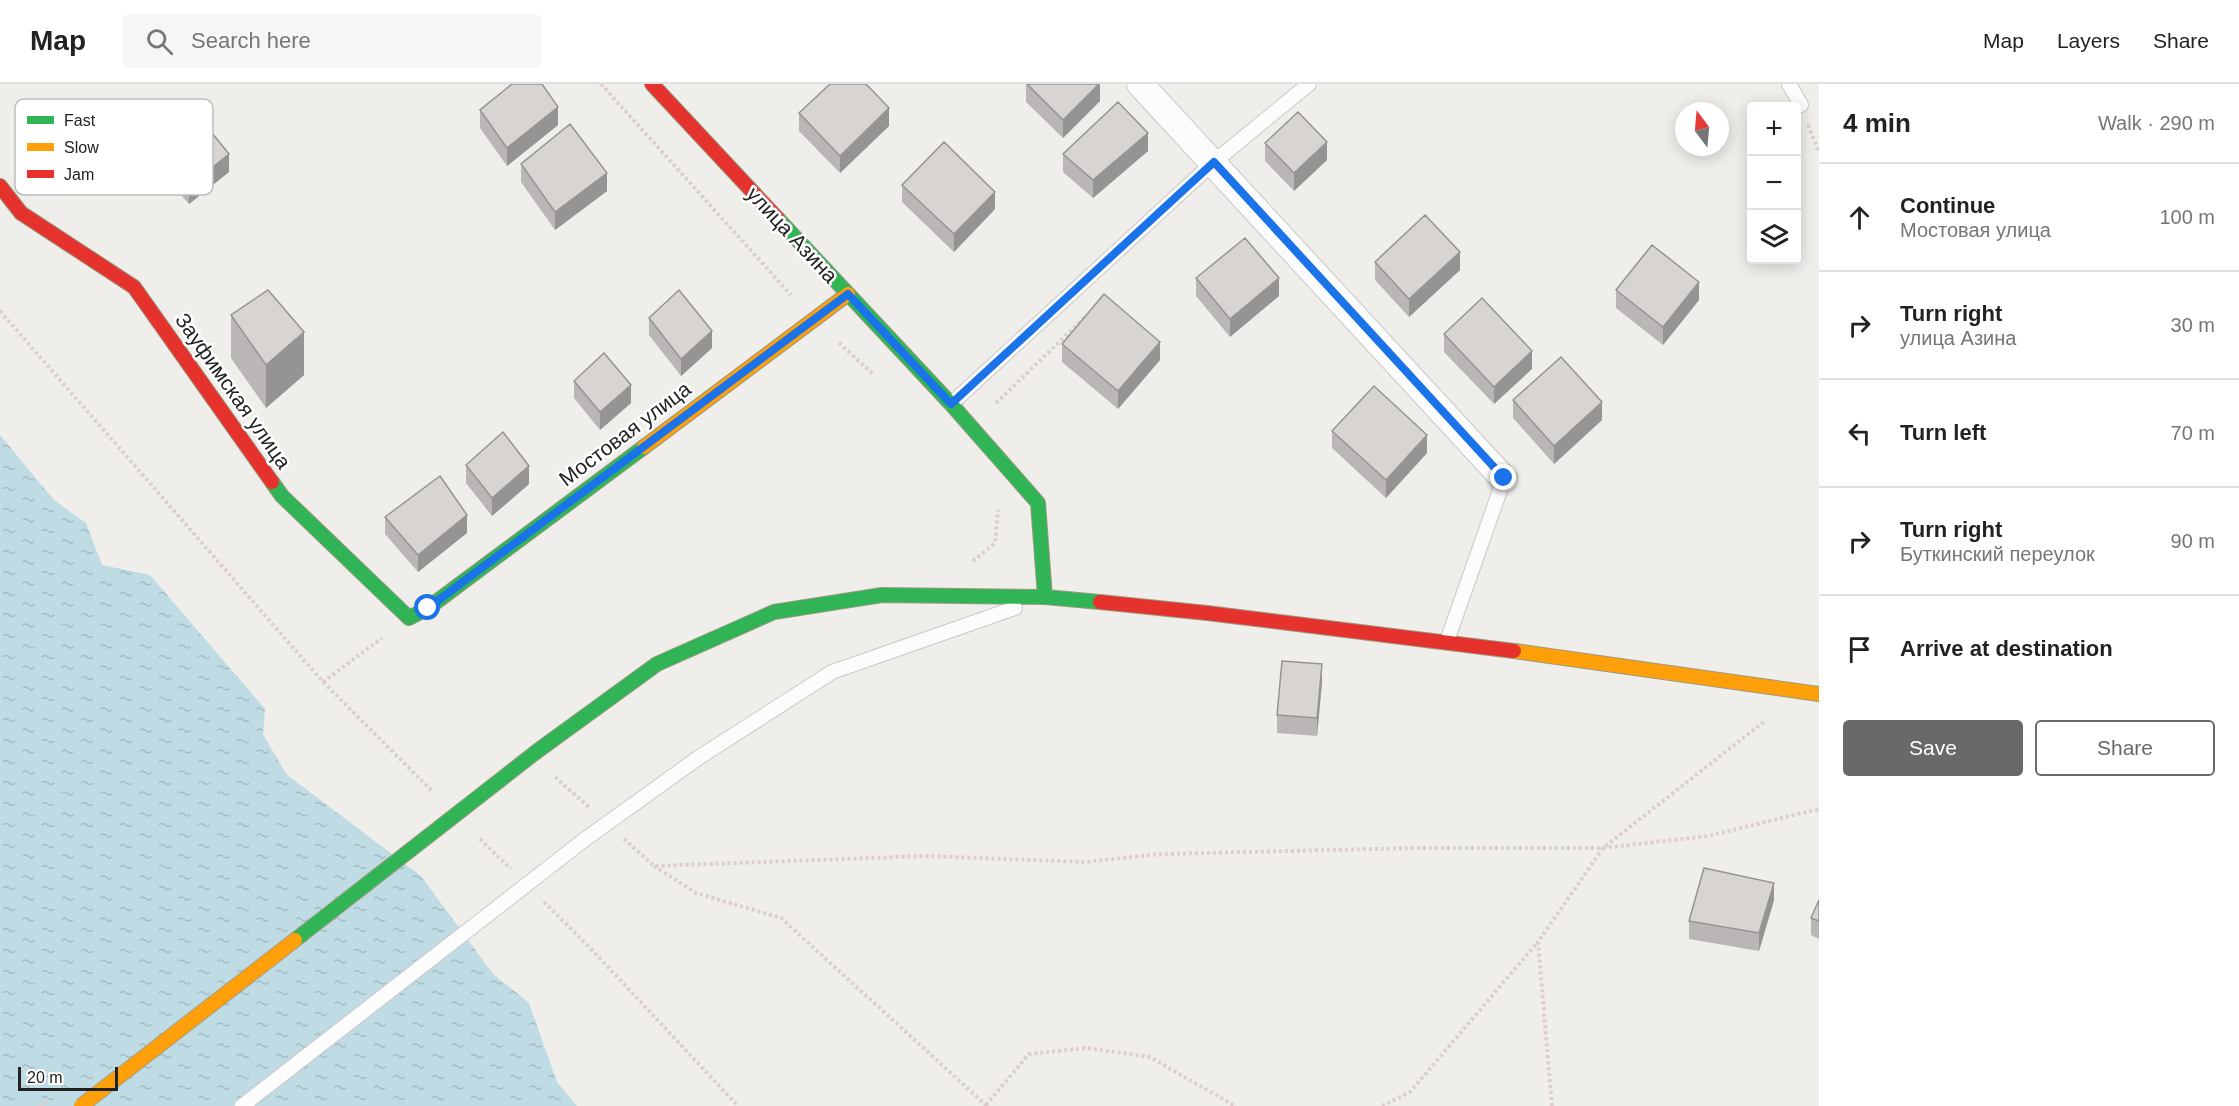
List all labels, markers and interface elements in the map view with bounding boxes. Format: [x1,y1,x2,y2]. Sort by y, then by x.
search box [122,14,542,68]
text: Map [30,25,86,56]
icon: search [143,25,176,58]
text: Search here [191,28,311,53]
text: Map [1983,29,2024,52]
text: Layers [2057,29,2120,52]
text: Share [2153,29,2209,52]
legend [15,99,213,195]
north arrow [1675,102,1729,156]
map controls [1747,102,1801,264]
button: + [1747,102,1801,156]
text: 4 min [1843,108,1911,138]
text: Fast [64,112,96,129]
text: Walk · 290 m [2098,112,2215,134]
text: Slow [64,139,99,156]
button: − [1747,156,1801,210]
text: Jam [64,166,94,183]
street label: улица Азина [742,182,843,287]
text: Continue [1900,193,1995,218]
icon: ahead [1843,201,1876,234]
text: 100 m [2159,206,2215,228]
button: layers [1747,210,1801,264]
text: Мостовая улица [1900,219,2051,241]
text: Turn right [1900,301,2002,326]
street label: Зауфимская улица [171,309,296,473]
icon: right [1843,309,1876,342]
text: 30 m [2171,314,2215,336]
text: улица Азина [1900,327,2016,349]
street label: Мостовая улица [554,377,695,490]
icon: left [1843,417,1876,450]
text: Turn left [1900,420,1986,445]
text: 70 m [2171,422,2215,444]
route end [1490,464,1516,490]
text: Turn right [1900,517,2002,542]
icon: right [1843,525,1876,558]
text: 90 m [2171,530,2215,552]
text: Буткинский переулок [1900,543,2095,565]
route start [414,594,440,620]
icon: arrive [1843,633,1876,666]
text: Arrive at destination [1900,636,2113,661]
button: Save [1843,720,2023,776]
button: Share [2035,720,2215,776]
scale bar [18,1064,118,1092]
text: 20 m [27,1069,63,1086]

